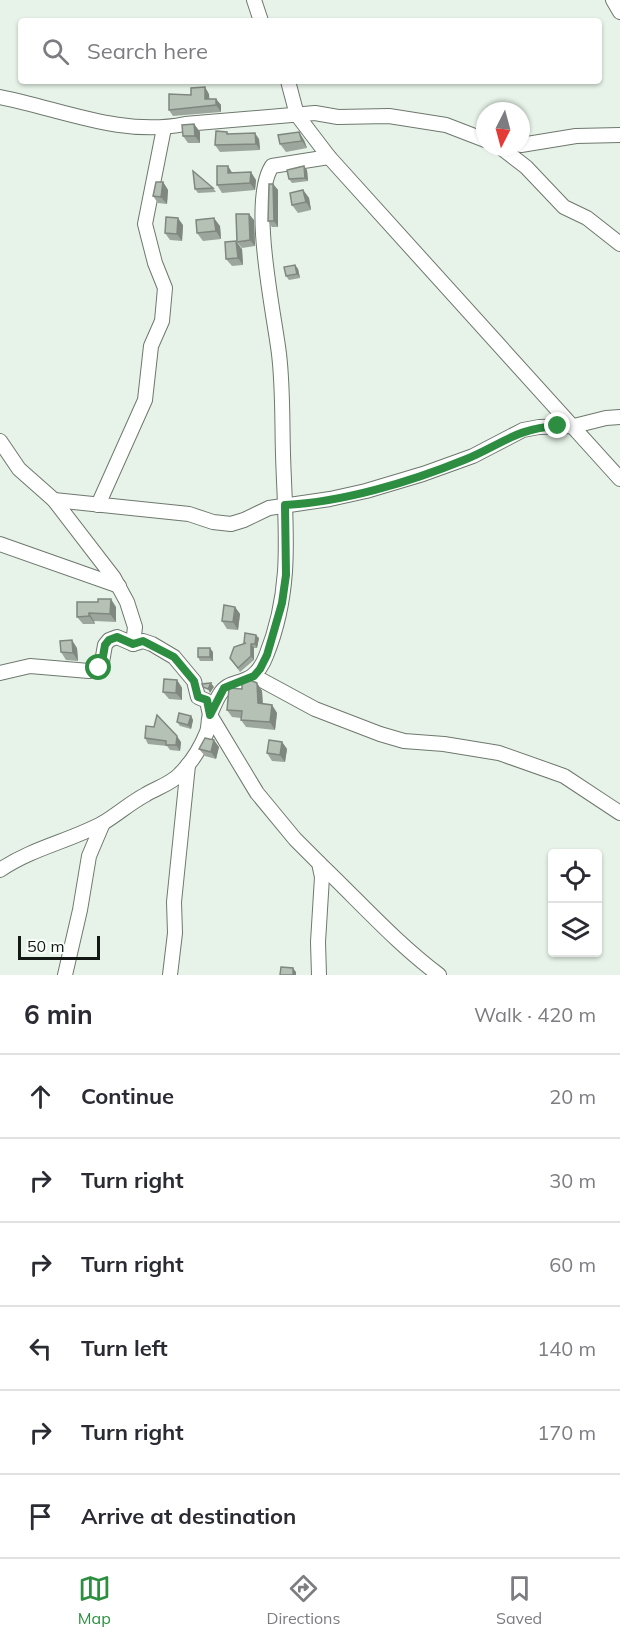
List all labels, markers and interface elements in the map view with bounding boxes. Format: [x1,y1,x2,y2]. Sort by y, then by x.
search box [18,18,602,84]
icon: search [39,35,72,68]
text: Search here [87,37,208,65]
north arrow [476,102,530,156]
route end [544,412,570,438]
route start [85,654,111,680]
map controls [548,849,602,957]
button: locate [548,849,602,903]
button: layers [548,903,602,957]
scale bar [18,933,100,960]
text: 50 m [27,936,64,956]
text: 6 min [24,998,93,1031]
text: Walk · 420 m [474,1002,596,1027]
icon: ahead [24,1080,57,1113]
text: Continue [81,1082,174,1110]
text: 20 m [549,1084,596,1109]
icon: right [24,1164,57,1197]
text: Turn right [81,1166,184,1194]
text: 30 m [549,1168,596,1193]
icon: right [24,1248,57,1281]
text: Turn right [81,1250,184,1278]
text: 60 m [549,1252,596,1277]
icon: left [24,1332,57,1365]
text: Turn left [81,1334,168,1362]
text: 140 m [537,1336,596,1361]
icon: right [24,1416,57,1449]
text: Turn right [81,1418,184,1446]
text: 170 m [537,1420,596,1445]
icon: arrive [24,1500,57,1533]
text: Arrive at destination [81,1502,296,1530]
tab: Map [78,1572,111,1628]
tab: Directions [266,1572,340,1628]
tab: Saved [496,1572,542,1628]

